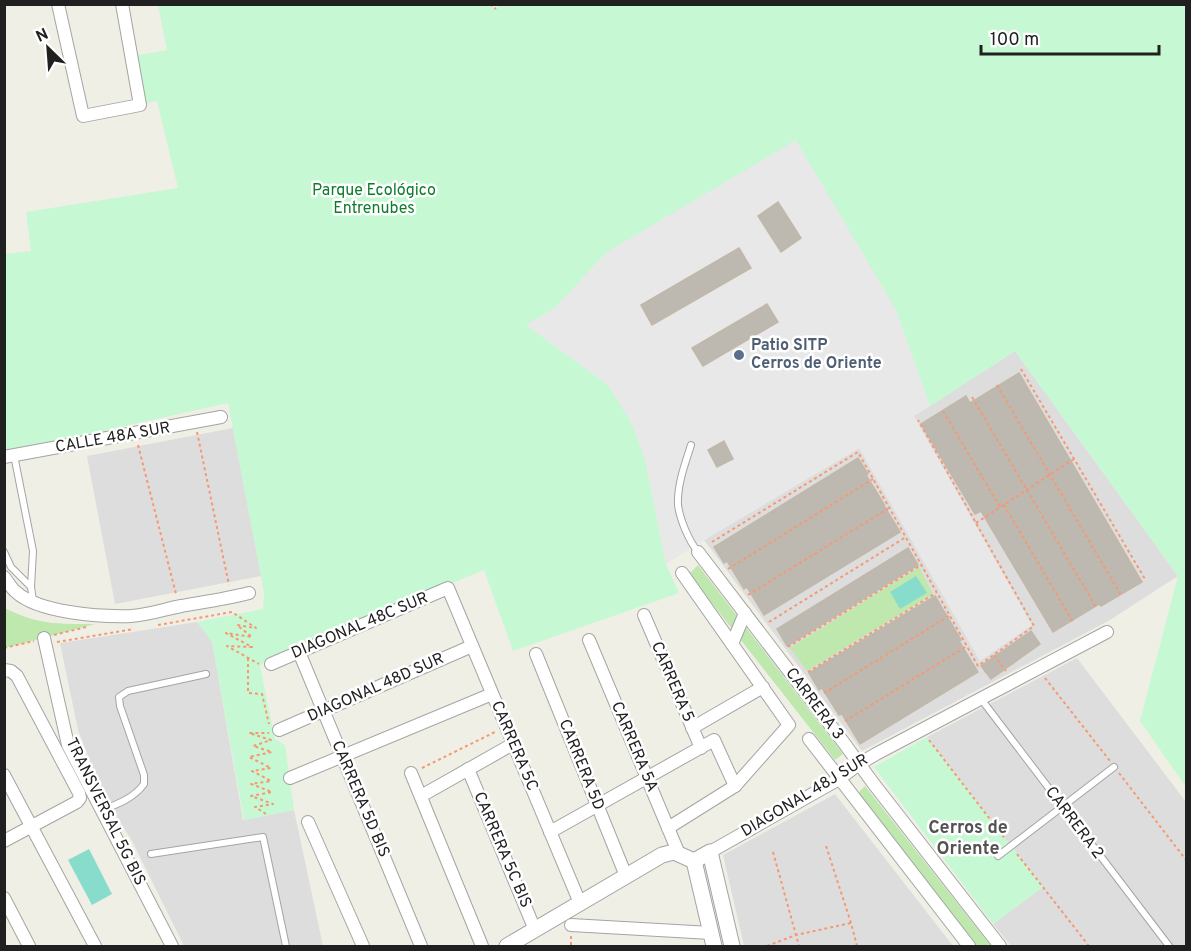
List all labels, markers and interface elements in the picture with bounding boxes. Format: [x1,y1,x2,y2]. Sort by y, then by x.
north arrow [18,18,78,78]
scale bar [981,18,1160,56]
text: N [33,25,52,48]
text: 100 m [990,29,1039,52]
park label: Parque Ecológico Entrenubes [312,181,436,219]
place label: Patio SITP Cerros de Oriente [751,336,882,374]
marker: Patio SITP Cerros de Oriente [732,348,746,362]
street label: CALLE 48A SUR [54,418,172,458]
street label: DIAGONAL 48C SUR [289,588,431,664]
street label: CARRERA 5 [646,639,698,725]
street label: DIAGONAL 48D SUR [305,649,447,727]
street label: CARRERA 3 [780,664,848,744]
street label: CARRERA 5C [486,698,542,794]
street label: CARRERA 5A [606,699,662,795]
street label: CARRERA 5D [554,717,608,813]
street label: TRANSVERSAL 5G BIS [61,735,149,889]
street label: CARRERA 5D BIS [326,738,394,860]
street label: DIAGONAL 48J SUR [738,750,872,842]
street label: CARRERA 2 [1040,783,1108,863]
street label: CARRERA 5C BIS [469,789,535,911]
district label: Cerros de Oriente [928,817,1008,861]

